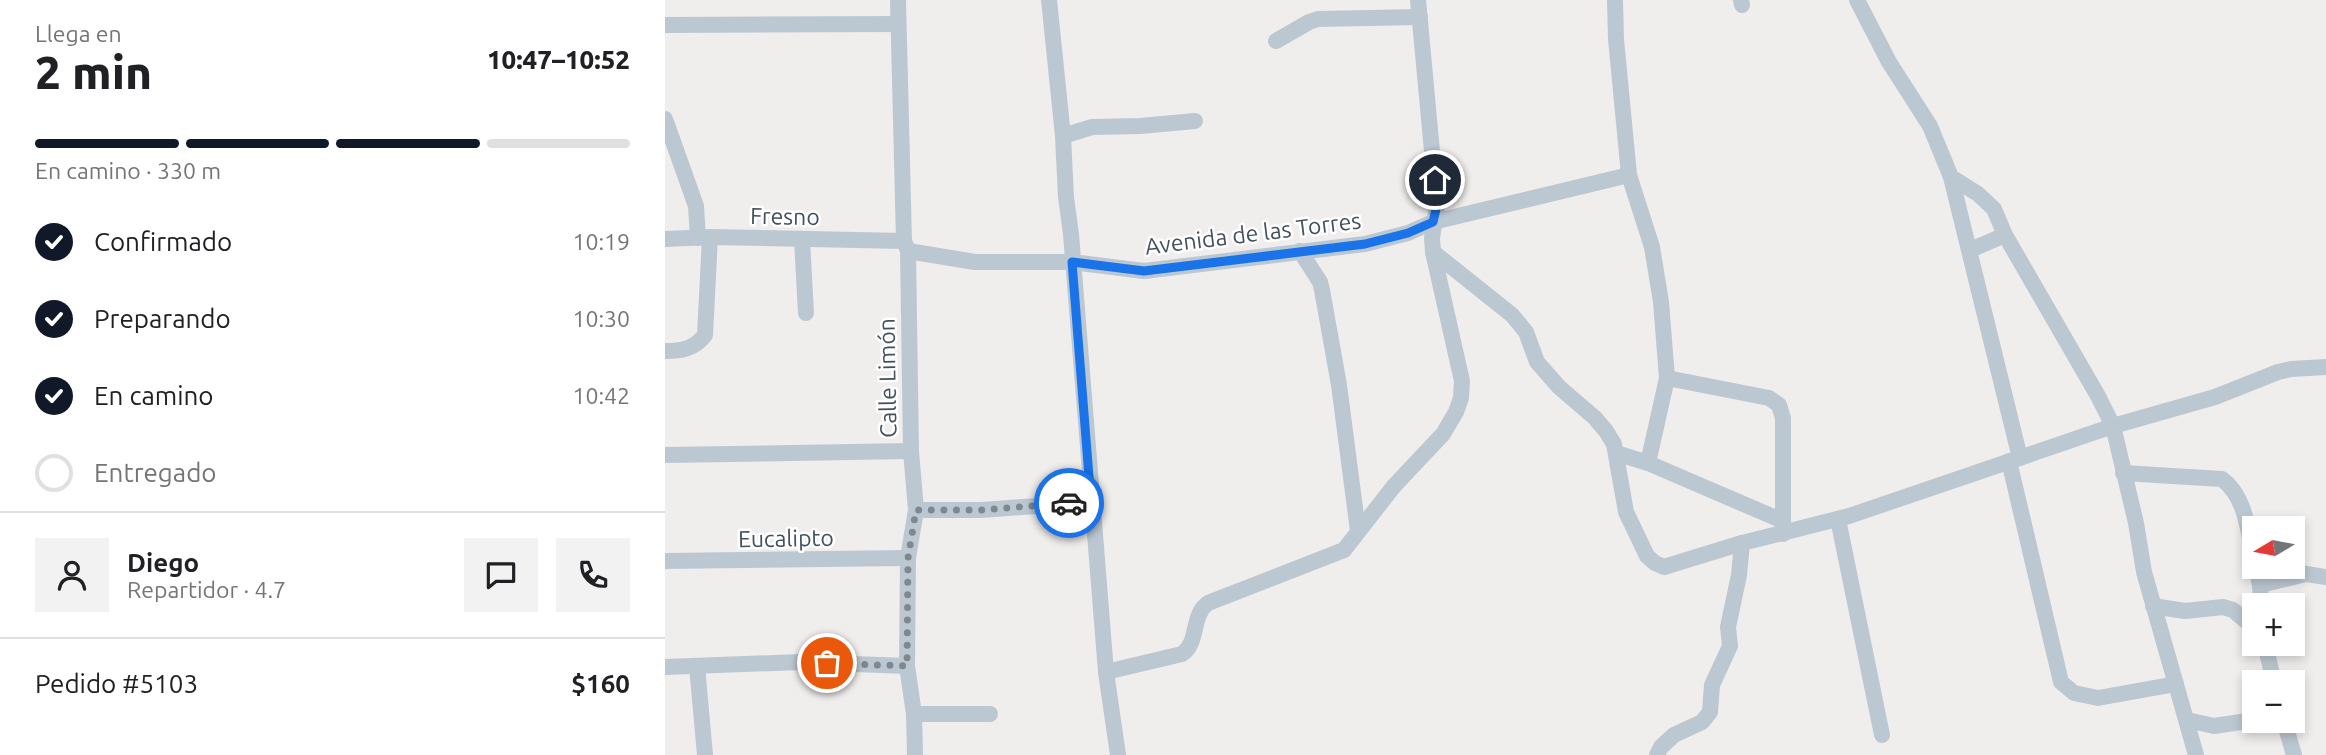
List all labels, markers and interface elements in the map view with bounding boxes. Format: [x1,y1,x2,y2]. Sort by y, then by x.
text: Llega en [35,21,122,46]
text: 10:47–10:52 [487,45,630,74]
text: 2 min [35,46,152,98]
pin [1405,150,1465,210]
text: En camino · 330 m [35,158,221,183]
icon: home [1416,161,1454,199]
street label: Fresno [750,203,820,229]
street label: Avenida de las Torres [1143,207,1363,259]
icon: check [35,223,73,261]
text: Confirmado [94,227,232,256]
text: 10:19 [572,229,630,254]
icon: check [35,300,73,338]
text: Preparando [94,304,231,333]
text: 10:30 [572,306,630,331]
street label: Calle Limón [873,318,901,438]
icon: check [35,377,73,415]
text: En camino [94,381,214,410]
text: 10:42 [572,383,630,408]
text: Entregado [94,458,217,487]
courier [1034,468,1104,538]
icon: car [1050,484,1088,522]
north arrow [2242,516,2305,579]
map controls [2242,516,2305,733]
street label: Eucalipto [738,525,834,551]
button: person [35,538,109,612]
button: chat [464,538,538,612]
button: phone [556,538,630,612]
text: Diego [127,548,199,577]
text: Repartidor · 4.7 [127,577,286,602]
button: + [2242,593,2305,656]
pin [797,633,857,693]
icon: bag [808,644,846,682]
text: Pedido #5103 [35,669,198,698]
text: $160 [571,669,630,698]
button: − [2242,670,2305,733]

